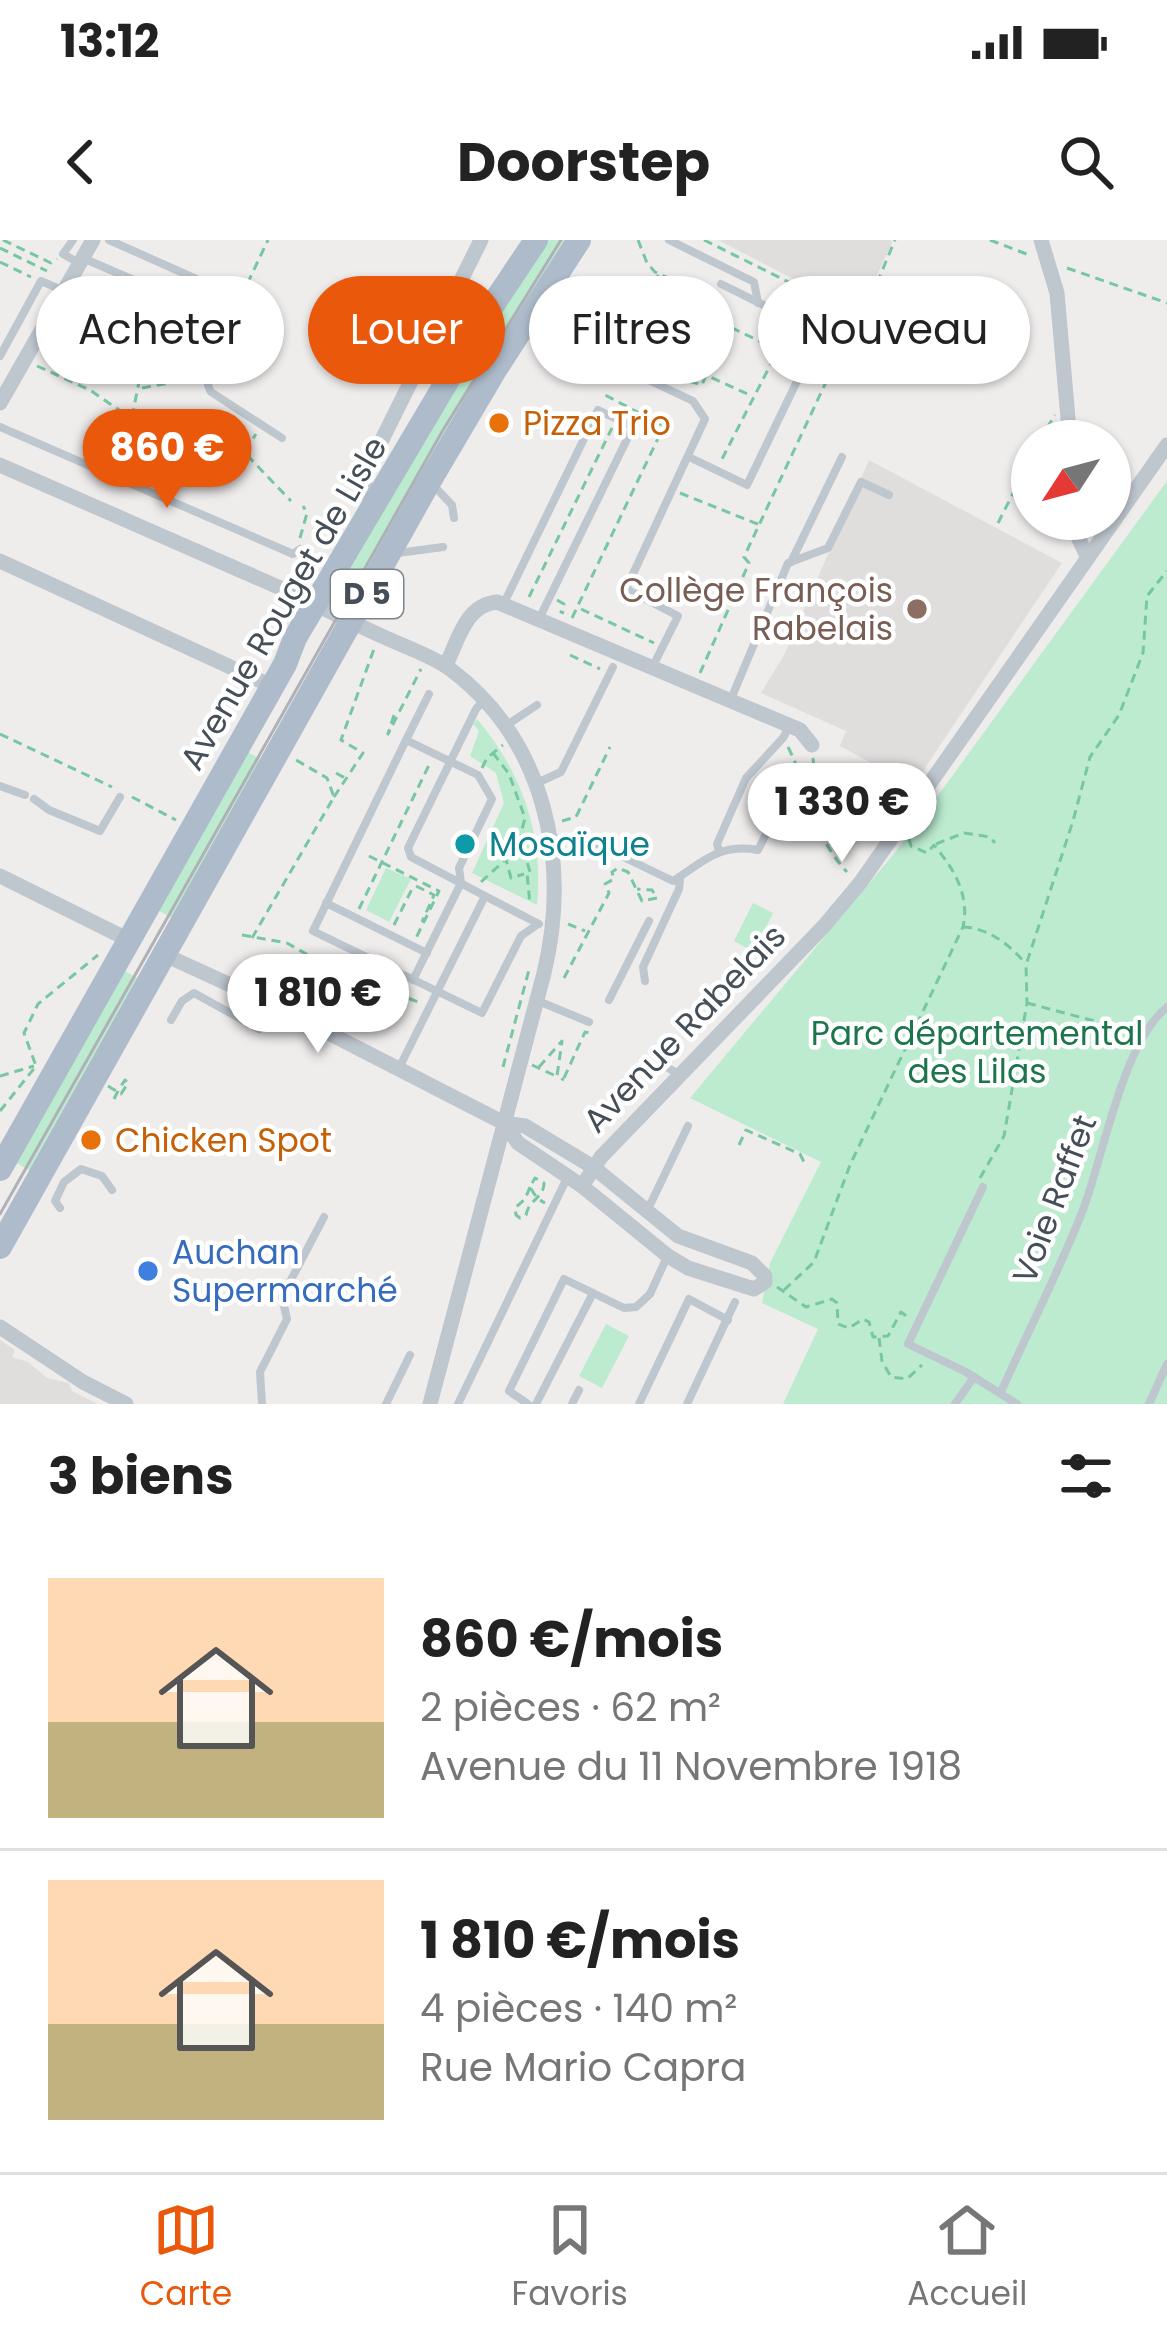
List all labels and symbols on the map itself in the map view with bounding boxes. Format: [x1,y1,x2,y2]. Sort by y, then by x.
place label: Pizza Trio [523,400,671,447]
pin: 860 € [83,409,251,511]
marker: Pizza Trio [486,410,512,436]
north arrow [1011,420,1131,540]
street label: Avenue Rouget de Lisle [168,428,398,779]
place label: Collège François Rabelais [619,567,893,652]
road number: D 5 [331,570,403,618]
marker: Collège François Rabelais [904,596,930,622]
pin: 1 330 € [731,763,953,865]
place label: Mosaïque [489,821,650,868]
marker: Mosaïque [452,831,478,857]
street label: Avenue Rabelais [572,914,796,1143]
pin: 1 810 € [207,954,429,1056]
park label: Parc départemental des Lilas [811,1010,1143,1095]
street label: Voie Raffet [1001,1108,1108,1290]
place label: Chicken Spot [115,1117,332,1164]
marker: Chicken Spot [78,1127,104,1153]
place label: Auchan Supermarché [172,1229,398,1314]
marker: Auchan Supermarché [135,1258,161,1284]

